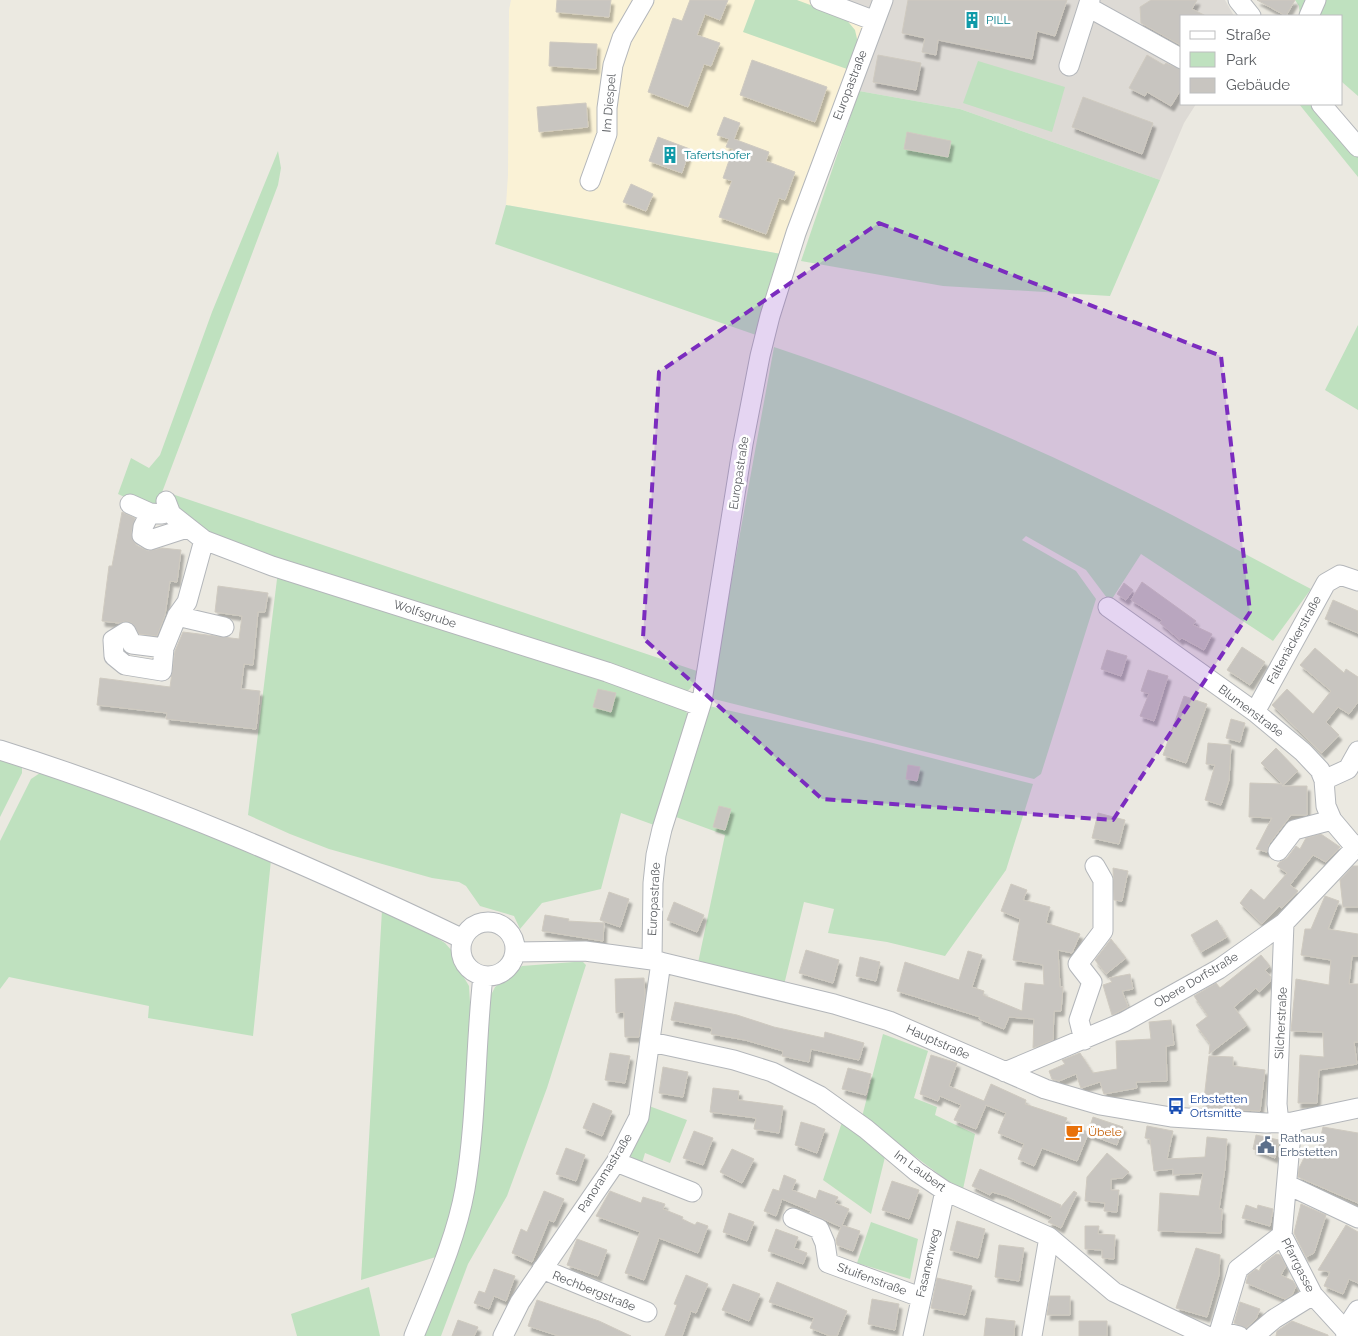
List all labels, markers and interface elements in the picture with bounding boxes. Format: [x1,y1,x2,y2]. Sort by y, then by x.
building icon: PILL [962,10,982,30]
place label: PILL [986,13,1010,27]
legend [1180,15,1343,105]
text: Straße [1226,26,1271,44]
street label: Europastraße [830,48,870,122]
text: Park [1226,51,1257,69]
street label: Im Diespel [599,72,619,133]
text: Gebäude [1226,76,1290,94]
building icon: Tafertshofer [660,145,680,165]
place label: Tafertshofer [684,148,751,162]
street label: Europastraße [726,436,752,510]
street label: Faltenäckerstraße [1264,593,1324,687]
street label: Wolfsgrube [392,597,458,631]
street label: Blumenstraße [1216,682,1286,740]
street label: Europastraße [645,862,663,936]
street label: Obere Dorfstraße [1151,949,1241,1011]
street label: Silcherstraße [1272,987,1290,1059]
street label: Hauptstraße [904,1022,972,1062]
place label: Erbstetten Ortsmitte [1190,1092,1248,1120]
bus stop icon: Erbstetten Ortsmitte [1166,1096,1186,1116]
cafe icon: Übele [1064,1122,1084,1142]
place label: Übele [1088,1125,1122,1139]
street label: Panoramastraße [575,1131,635,1215]
place label: Rathaus Erbstetten [1280,1131,1338,1159]
public building icon: Rathaus Erbstetten [1256,1135,1276,1155]
street label: Im Laubert [891,1148,949,1194]
street label: Fasanenweg [913,1227,943,1299]
street label: Pfarrgasse [1278,1236,1318,1294]
street label: Stuifenstraße [835,1260,909,1298]
street label: Rechbergstraße [550,1268,638,1314]

